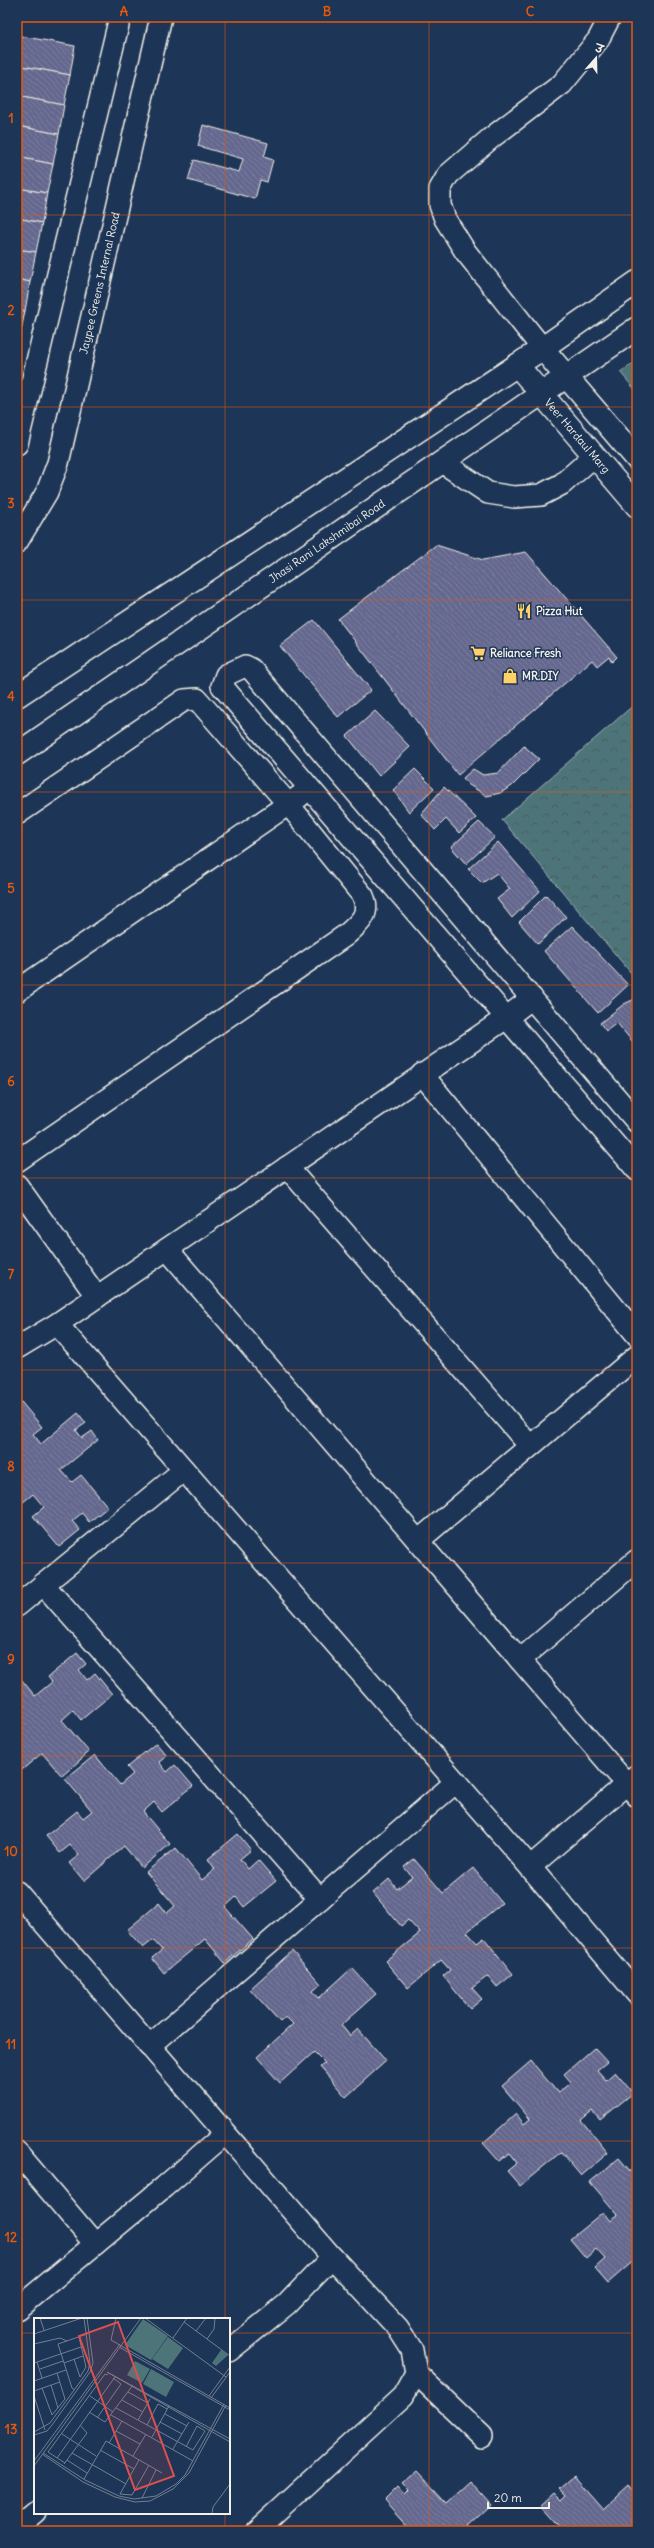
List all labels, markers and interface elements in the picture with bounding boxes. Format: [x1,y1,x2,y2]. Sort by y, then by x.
text: A [120,3,129,20]
text: B [323,3,332,20]
text: C [526,3,535,20]
north arrow [576,38,616,78]
text: उ [593,40,607,57]
text: 1 [8,110,14,127]
street label: Jaypee Greens Internal Road [76,210,123,356]
text: 2 [7,302,15,319]
street label: Veer Hardaul Marg [542,396,613,476]
text: 3 [7,495,15,512]
street label: Jhasi Rani Lakshmibai Road [266,496,388,586]
restaurant icon: Pizza Hut [515,602,533,620]
place label: Pizza Hut [536,604,583,618]
supermarket icon: Reliance Fresh [469,644,487,662]
place label: Reliance Fresh [490,646,562,660]
shop icon: MR.DIY [501,667,519,685]
place label: MR.DIY [522,669,560,683]
text: 4 [7,688,15,705]
text: 5 [7,880,15,897]
text: 6 [7,1073,15,1090]
text: 7 [8,1266,15,1283]
text: 8 [7,1458,15,1475]
text: 9 [7,1651,15,1668]
text: 10 [4,1843,18,1860]
text: 11 [6,2036,16,2053]
text: 12 [5,2229,17,2246]
inset map [34,2318,230,2514]
text: 13 [5,2421,17,2438]
scale bar [488,2484,549,2510]
text: 20 m [494,2490,522,2505]

